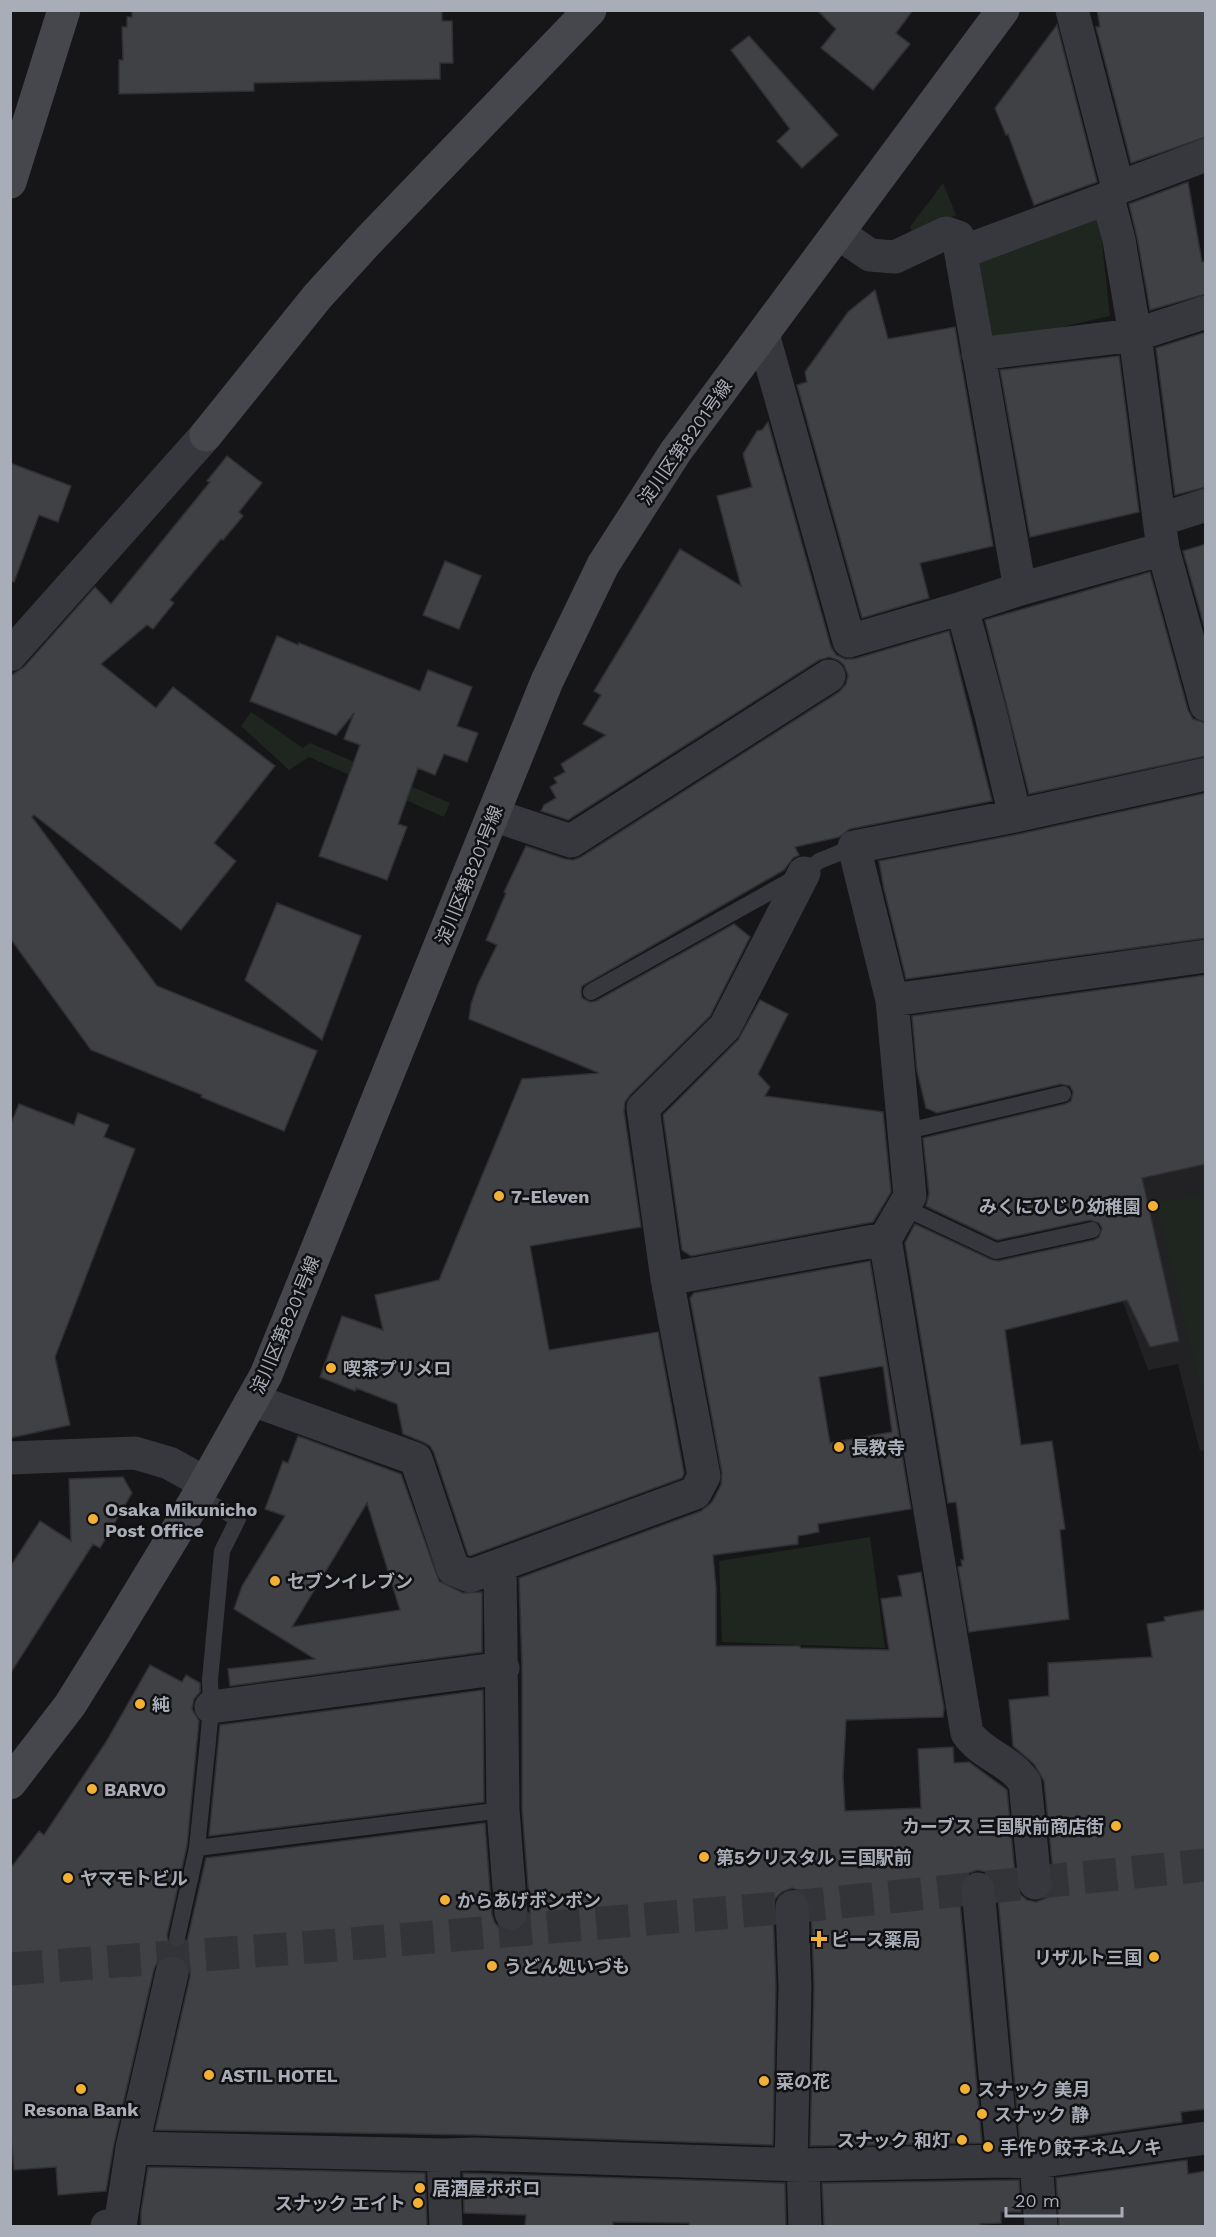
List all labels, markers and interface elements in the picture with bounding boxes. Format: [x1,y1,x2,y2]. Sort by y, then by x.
street label: 淀川区第8201号線 [634,375,736,509]
street label: 淀川区第8201号線 [432,803,506,947]
place label: 7-Eleven [511,1186,589,1207]
marker: 7-Eleven [492,1189,506,1203]
place label: みくにひじり幼稚園 [979,1196,1141,1217]
marker: みくにひじり幼稚園 [1146,1199,1160,1213]
street label: 淀川区第8201号線 [246,1253,324,1397]
place label: 喫茶プリメロ [343,1358,451,1379]
marker: 喫茶プリメロ [324,1361,338,1375]
place label: 長教寺 [851,1437,905,1458]
marker: 長教寺 [832,1440,846,1454]
place label: Osaka Mikunicho Post Office [105,1499,257,1541]
marker: Osaka Mikunicho Post Office [86,1512,100,1526]
place label: セブンイレブン [287,1571,413,1592]
marker: セブンイレブン [268,1574,282,1588]
place label: 純 [152,1694,170,1715]
marker: 純 [133,1697,147,1711]
place label: BARVO [104,1779,166,1800]
marker: BARVO [85,1782,99,1796]
place label: カーブス 三国駅前商店街 [902,1816,1104,1837]
marker: カーブス 三国駅前商店街 [1109,1819,1123,1833]
place label: 第5クリスタル 三国駅前 [716,1847,912,1868]
marker: 第5クリスタル 三国駅前 [697,1850,711,1864]
place label: ヤマモトビル [80,1868,188,1889]
marker: ヤマモトビル [61,1871,75,1885]
place label: からあげボンボン [457,1890,601,1911]
marker: からあげボンボン [438,1893,452,1907]
place label: ピース薬局 [831,1929,920,1950]
marker: ピース薬局 [812,1932,826,1946]
place label: リザルト三国 [1034,1947,1142,1968]
marker: リザルト三国 [1147,1950,1161,1964]
place label: うどん処いづも [504,1956,630,1977]
marker: うどん処いづも [485,1959,499,1973]
place label: ASTIL HOTEL [221,2065,338,2086]
marker: ASTIL HOTEL [202,2068,216,2082]
place label: 菜の花 [776,2071,830,2092]
marker: 菜の花 [757,2074,771,2088]
place label: スナック 美月 [977,2079,1090,2100]
marker: Resona Bank [74,2082,88,2096]
marker: スナック 美月 [958,2082,972,2096]
place label: Resona Bank [24,2099,139,2120]
place label: スナック 静 [994,2104,1089,2125]
marker: スナック 静 [975,2107,989,2121]
place label: スナック 和灯 [837,2130,950,2151]
marker: スナック 和灯 [955,2133,969,2147]
place label: 手作り餃子ネムノキ [1000,2137,1162,2158]
marker: 手作り餃子ネムノキ [981,2140,995,2154]
place label: 居酒屋ポポロ [432,2178,540,2199]
scale bar [1006,2180,1122,2218]
marker: 居酒屋ポポロ [413,2181,427,2195]
text: 20 m [1015,2190,1060,2211]
place label: スナック エイト [275,2193,406,2214]
marker: スナック エイト [411,2196,425,2210]

